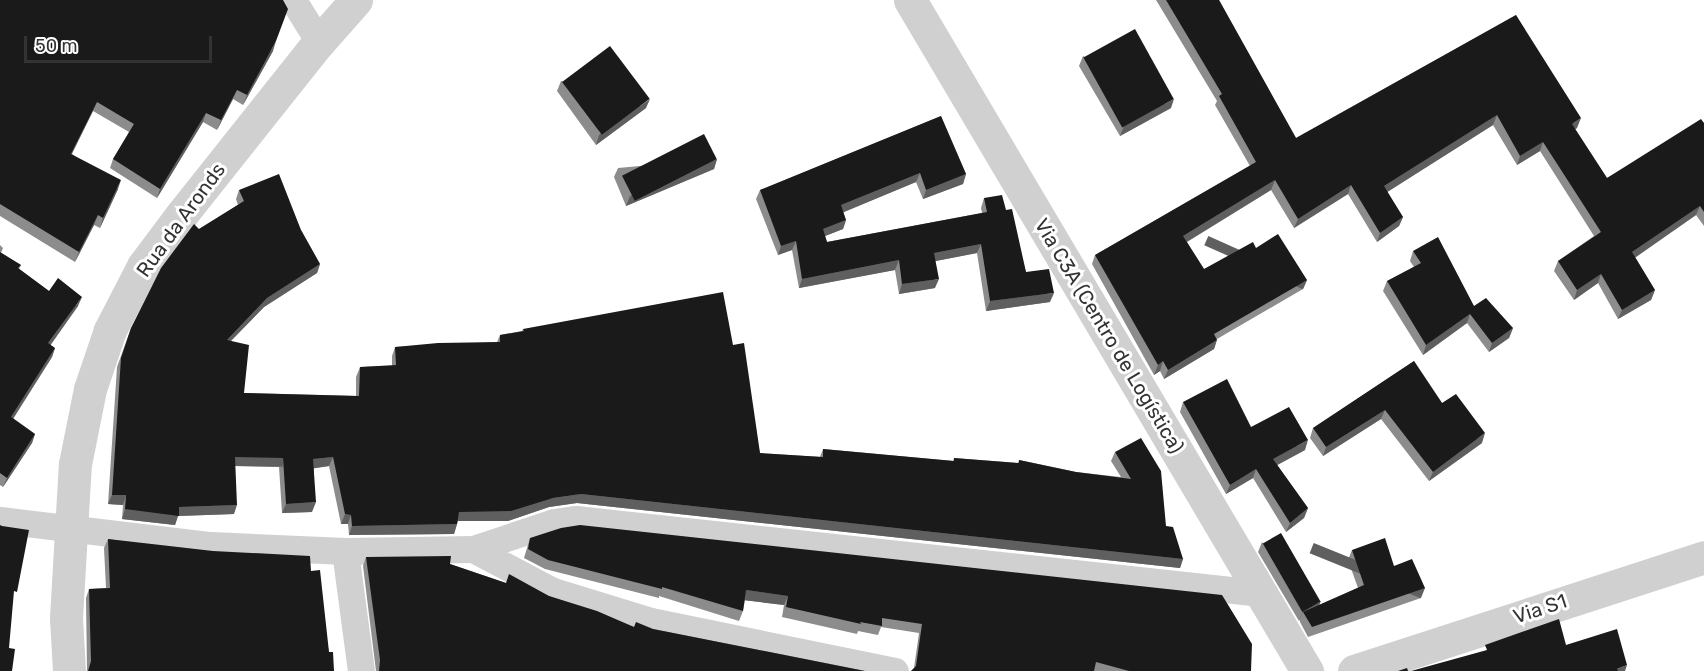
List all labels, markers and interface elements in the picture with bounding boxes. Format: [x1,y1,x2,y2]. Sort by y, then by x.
scale bar [27,24,214,62]
text: 50 m [35,35,78,57]
street label: Rua da Aronds [131,158,231,282]
street label: Via C3A (Centro de Logística) [1029,214,1189,458]
street label: Via S1 [1510,589,1570,629]

